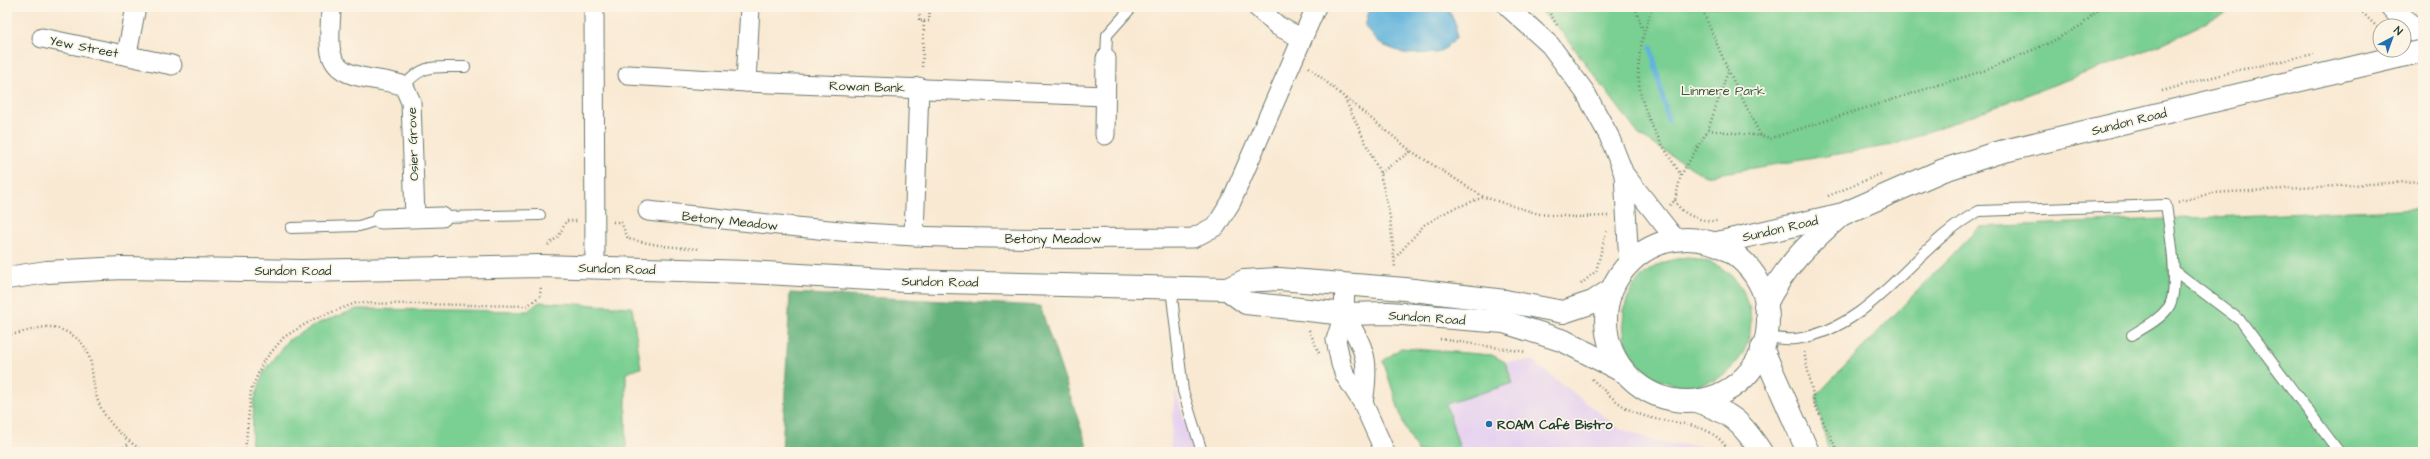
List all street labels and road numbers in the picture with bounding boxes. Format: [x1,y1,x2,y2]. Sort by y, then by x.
street label: Yew Street [48,31,121,63]
street label: Rowan Bank [829,77,905,97]
street label: Sundon Road [2090,104,2169,140]
street label: Osier Grove [403,107,423,181]
street label: Betony Meadow [681,207,779,236]
street label: Sundon Road [1741,211,1820,246]
street label: Betony Meadow [1005,230,1101,249]
street label: Sundon Road [578,259,656,279]
street label: Sundon Road [255,262,332,280]
street label: Sundon Road [901,272,979,292]
street label: Sundon Road [1388,306,1466,330]

